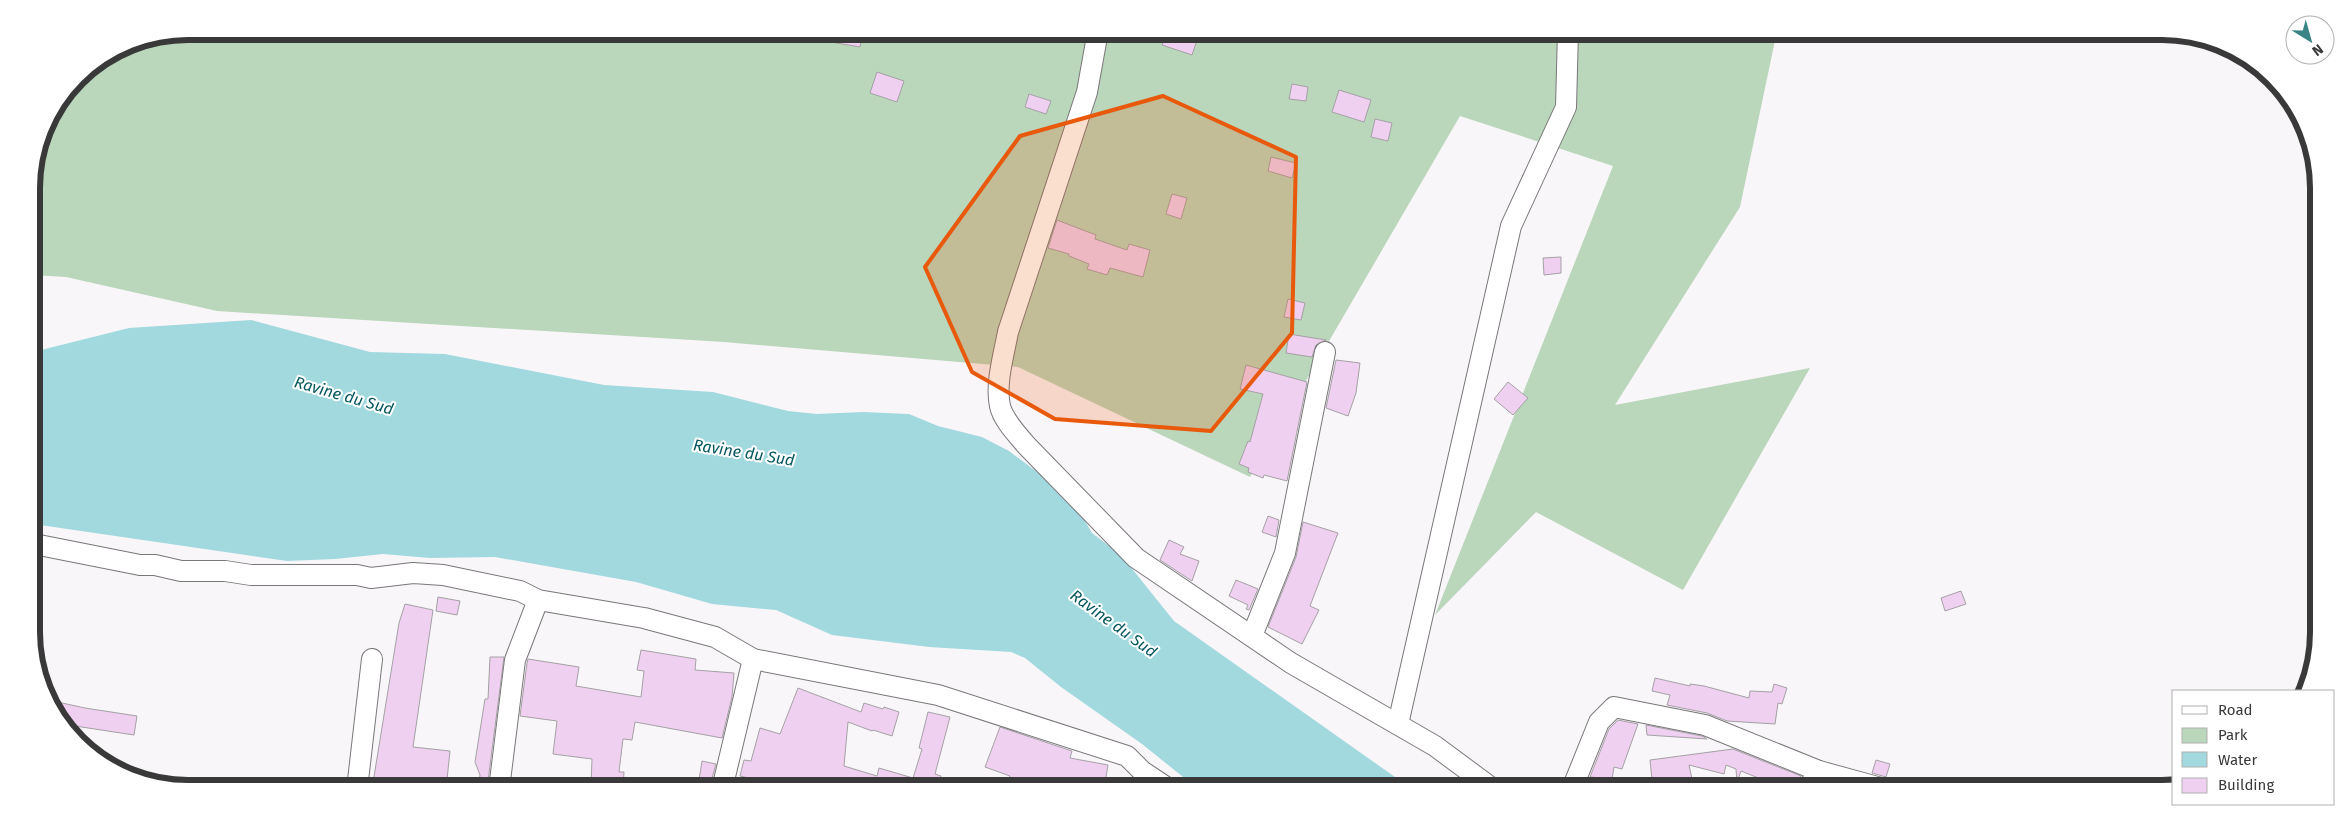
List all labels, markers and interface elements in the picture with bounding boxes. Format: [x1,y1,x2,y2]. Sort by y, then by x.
north arrow [2285,15,2335,65]
text: N [2309,40,2326,60]
water label: Ravine du Sud [292,372,396,419]
water label: Ravine du Sud [692,435,796,470]
water label: Ravine du Sud [1067,586,1161,661]
legend [2172,690,2335,805]
text: Road [2218,701,2253,719]
text: Park [2218,726,2248,744]
text: Water [2218,751,2257,769]
text: Building [2218,776,2274,794]

